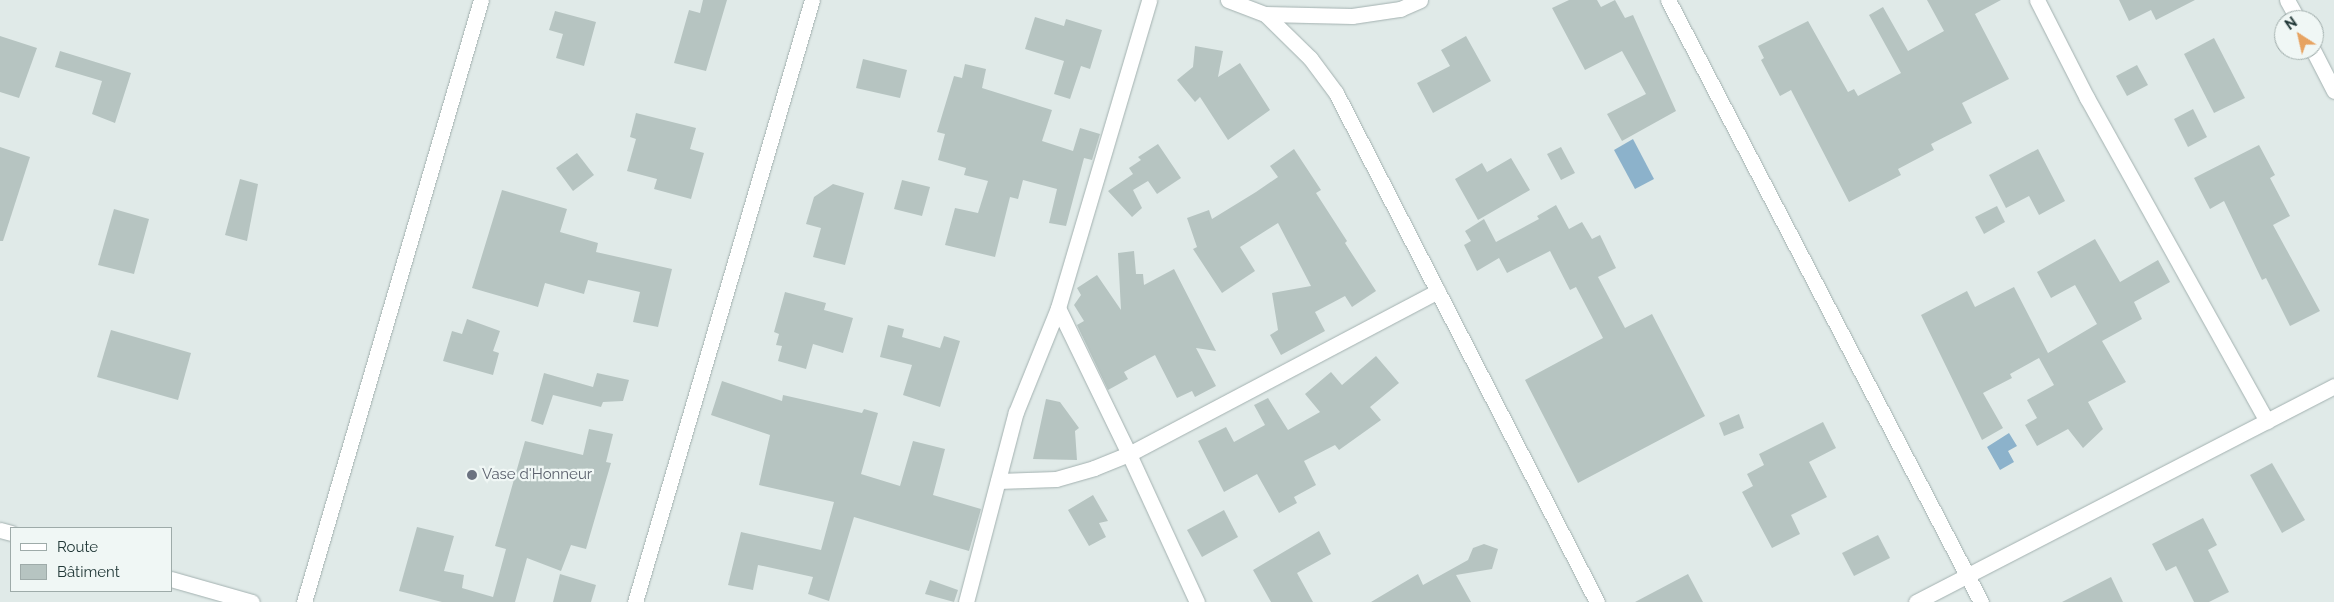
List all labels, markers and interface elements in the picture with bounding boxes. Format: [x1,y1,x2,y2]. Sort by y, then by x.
north arrow [2274,10,2324,60]
text: N [2282,14,2300,33]
place label: Vase d'Honneur [482,466,592,484]
marker: Vase d'Honneur [466,469,478,481]
legend [10,527,172,592]
text: Route [57,538,98,556]
text: Bâtiment [57,563,120,581]

